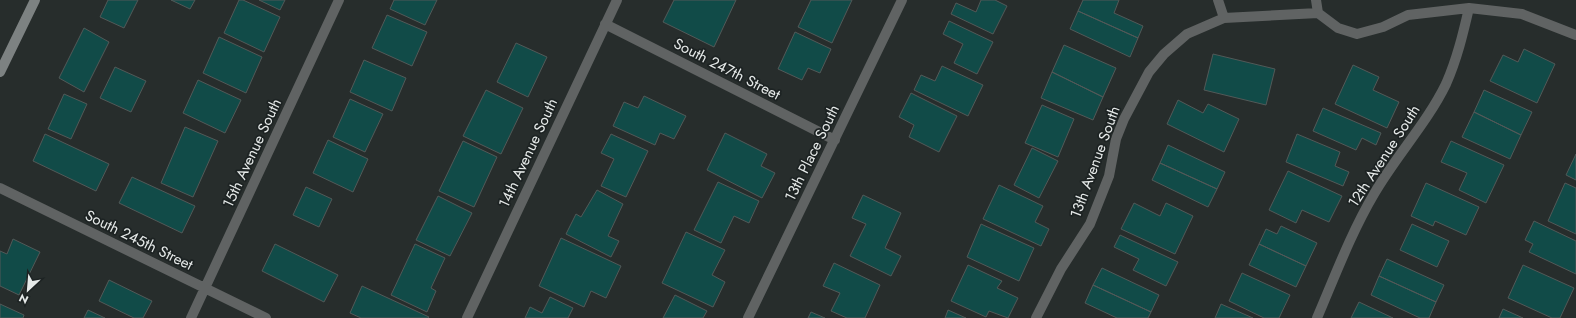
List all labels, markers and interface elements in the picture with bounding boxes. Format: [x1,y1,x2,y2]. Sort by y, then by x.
street label: South 247th Street [670,33,785,106]
street label: 15th Avenue South [217,95,287,211]
street label: 14th Avenue South [493,95,563,211]
street label: 12th Avenue South [1343,100,1425,212]
street label: 13th Place South [779,101,845,205]
street label: 13th Avenue South [1065,103,1125,221]
street label: South 245th Street [81,204,197,276]
north arrow [8,270,48,310]
text: N [16,290,31,308]

